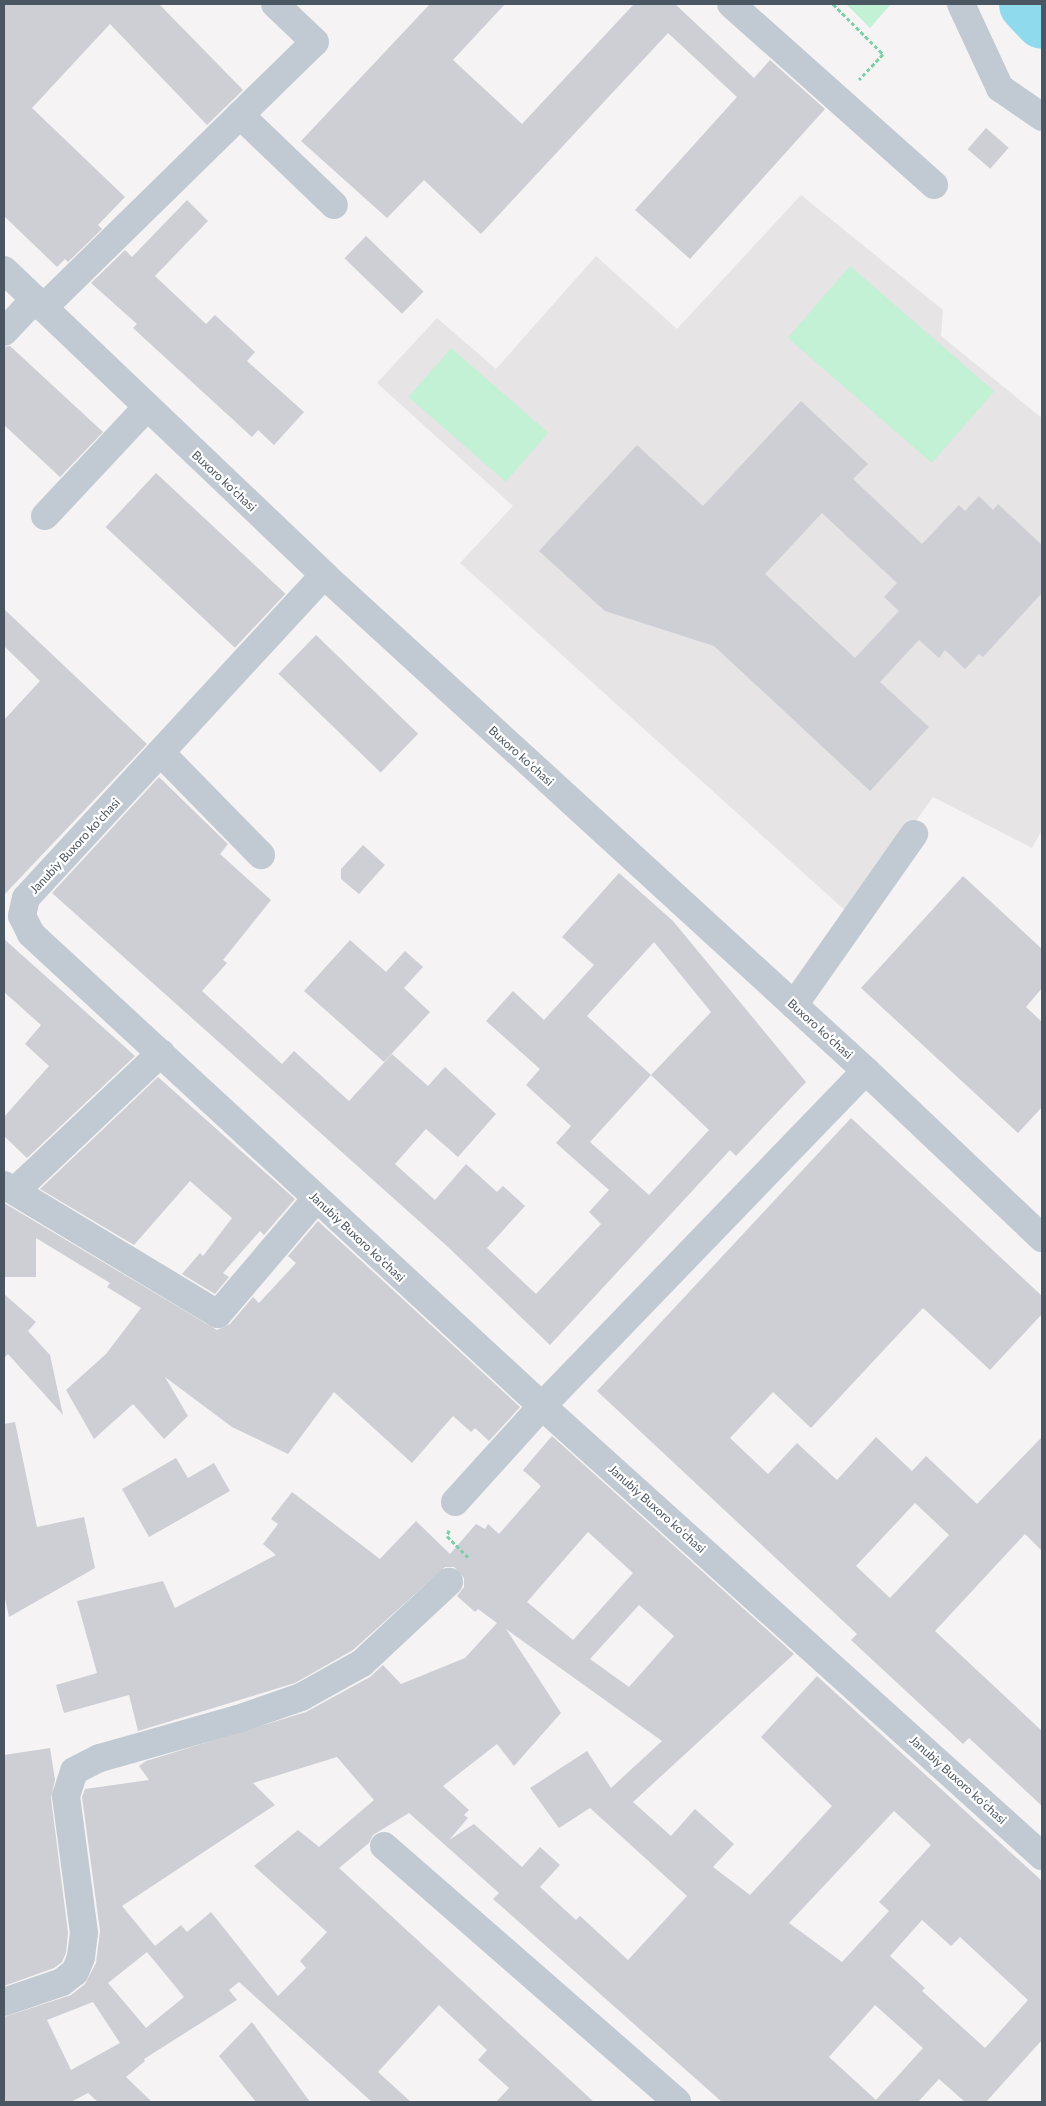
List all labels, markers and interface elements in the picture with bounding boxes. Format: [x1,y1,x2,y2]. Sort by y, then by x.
street label: Buxoro koʻchasi [189,448,259,514]
street label: Buxoro koʻchasi [486,723,556,789]
street label: Janubiy Buxoro koʻchasi [27,795,123,897]
street label: Buxoro koʻchasi [785,996,855,1062]
street label: Janubiy Buxoro koʻchasi [306,1189,408,1285]
street label: Janubiy Buxoro koʻchasi [606,1462,708,1556]
street label: Janubiy Buxoro koʻchasi [907,1733,1009,1827]

